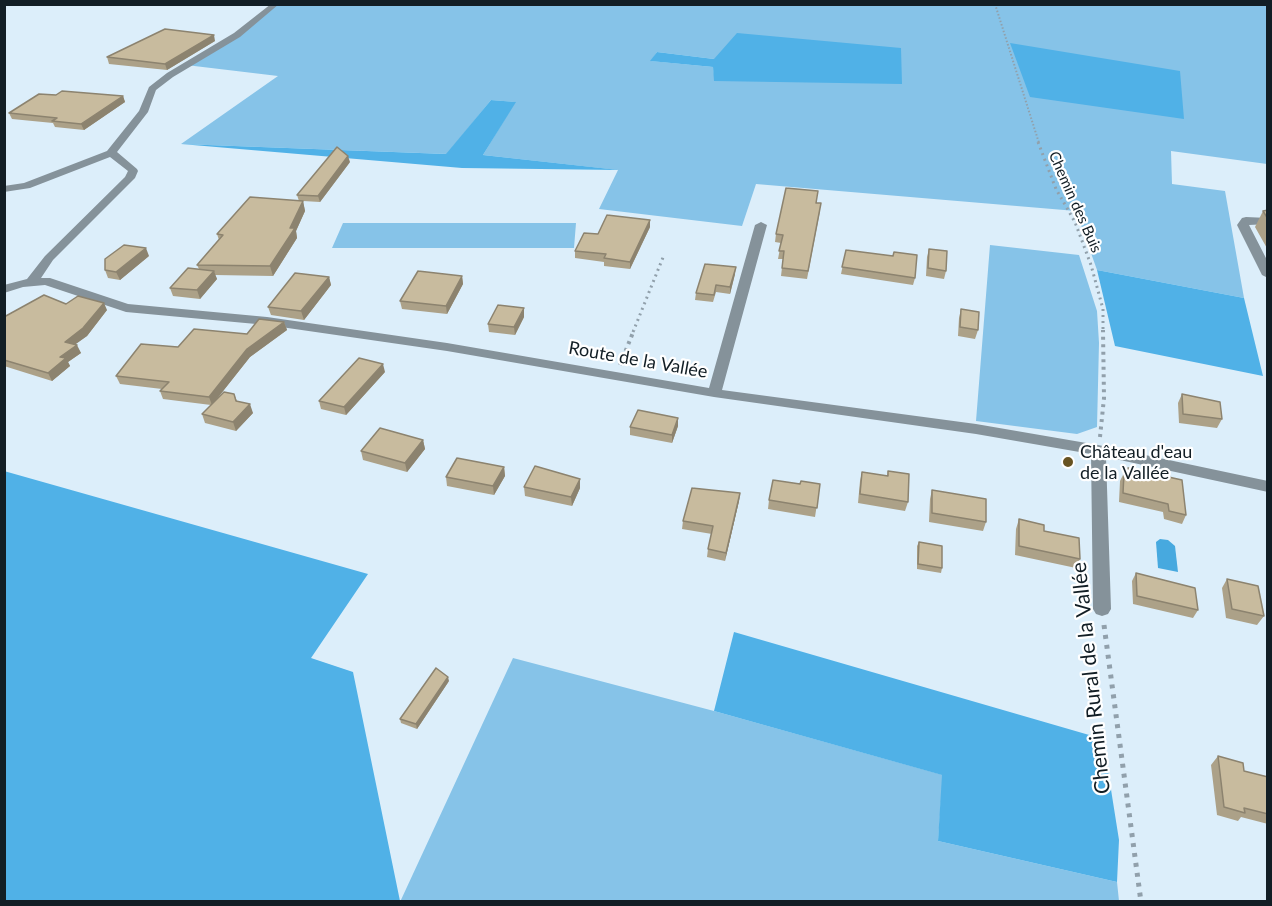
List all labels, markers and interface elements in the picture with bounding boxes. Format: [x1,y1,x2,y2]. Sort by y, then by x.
street label: Chemin des Buis [1045,149,1105,255]
street label: Route de la Vallée [567,337,709,383]
place label: Château d'eau de la Vallée [1080,441,1192,484]
marker: Château d'eau de la Vallée [1061,455,1075,469]
street label: Chemin Rural de la Vallée [1066,561,1116,795]

